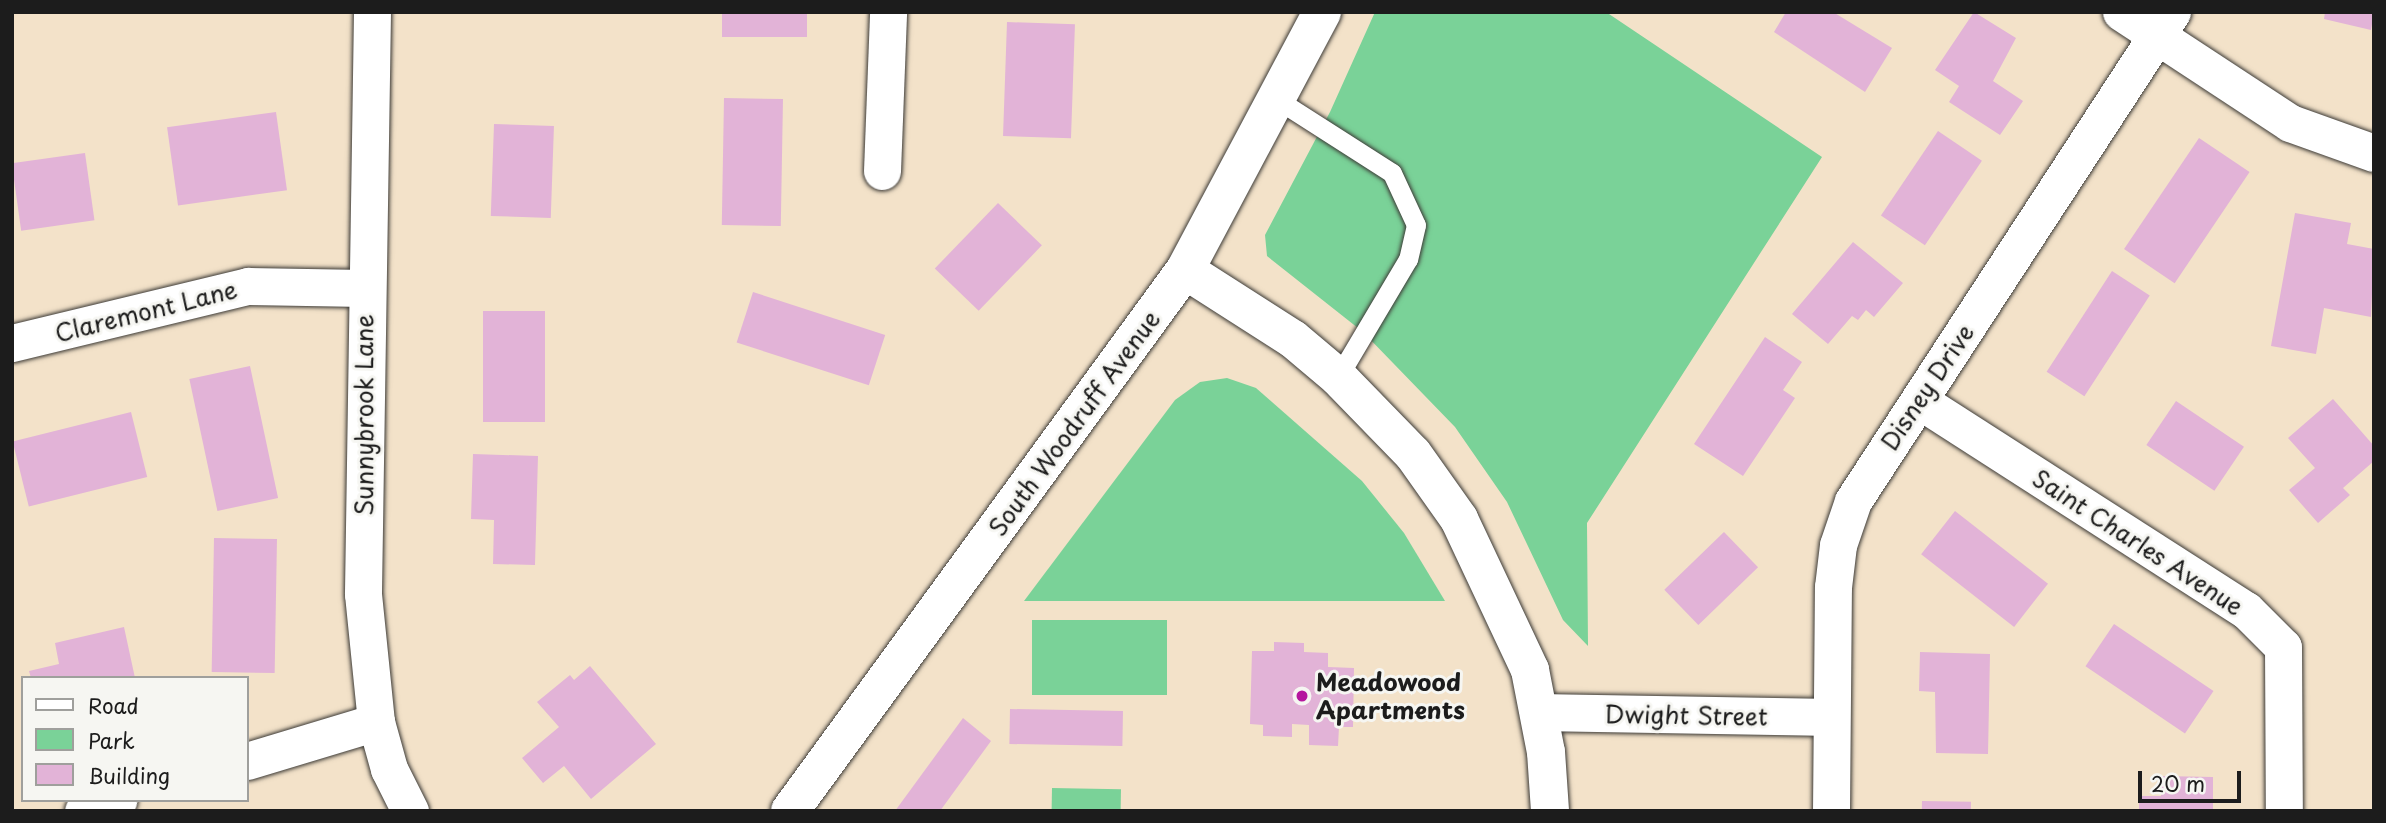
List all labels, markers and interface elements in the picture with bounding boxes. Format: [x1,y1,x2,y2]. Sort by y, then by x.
street label: Claremont Lane [52,275,240,347]
street label: South Woodruff Avenue [982,304,1166,542]
street label: Sunnybrook Lane [350,314,378,516]
street label: Disney Drive [1874,318,1980,456]
street label: Saint Charles Avenue [2027,463,2249,621]
place label: Meadowood Apartments [1316,668,1465,724]
legend [21,676,248,802]
marker: Meadowood Apartments [1294,688,1310,704]
text: Road [88,689,139,721]
street label: Dwight Street [1604,699,1768,731]
text: Park [88,724,135,756]
scale bar [2141,756,2244,800]
text: Building [88,759,170,791]
text: 20 m [2151,767,2205,799]

